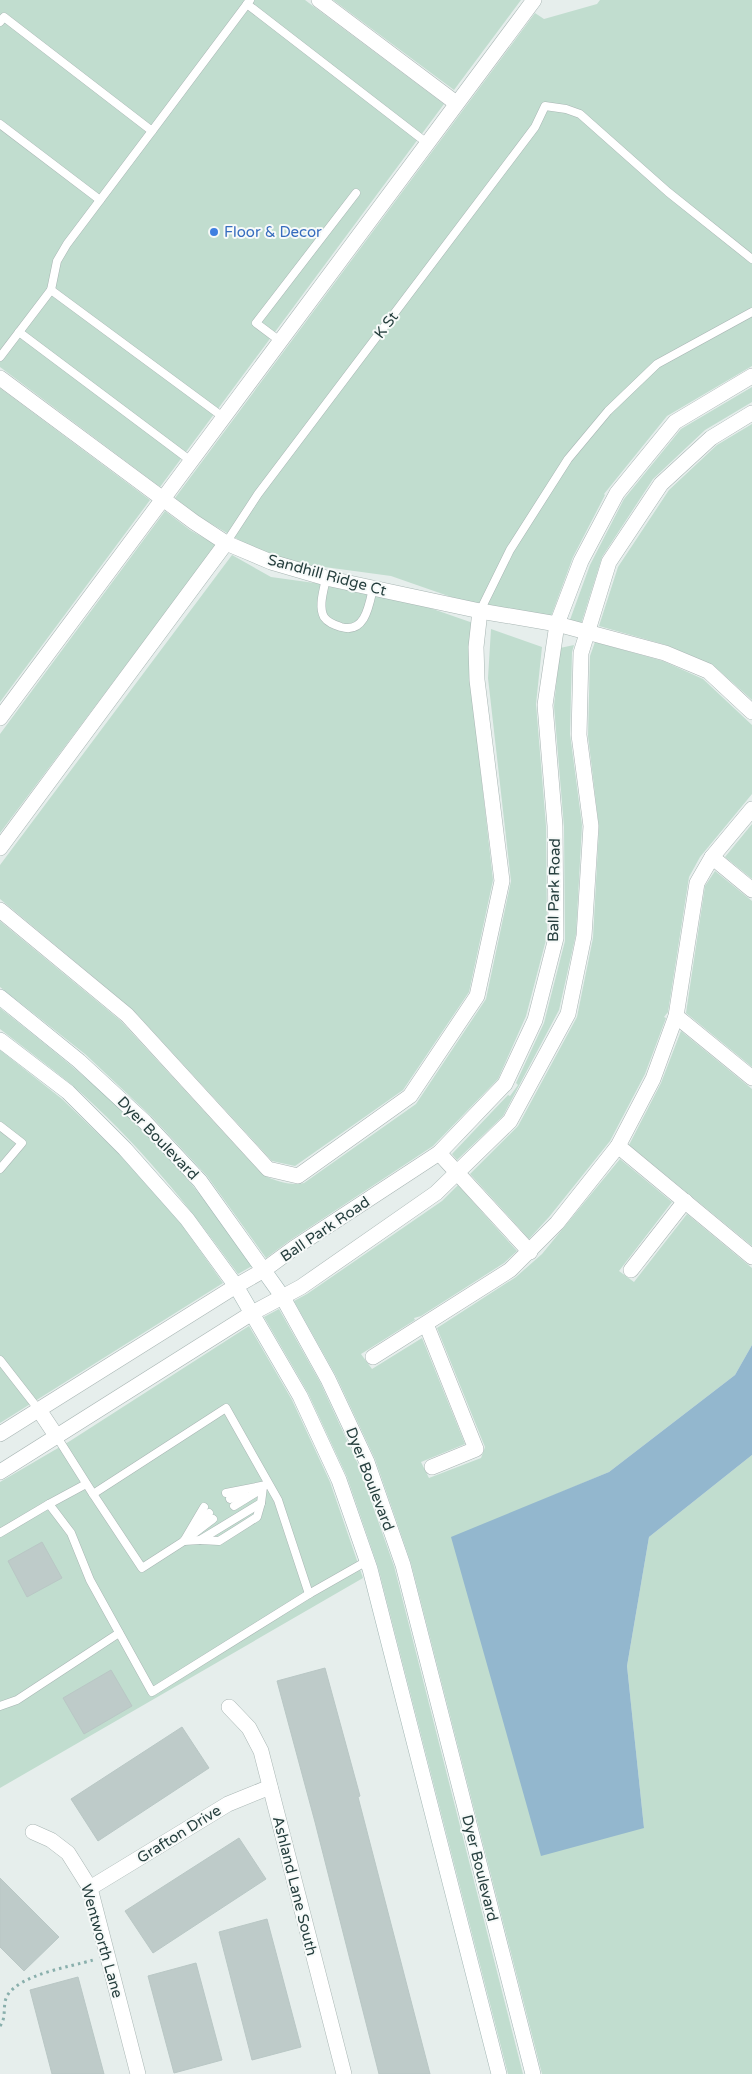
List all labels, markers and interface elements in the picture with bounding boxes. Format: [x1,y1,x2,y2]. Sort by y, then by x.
place label: Floor & Decor [224,223,322,241]
marker: Floor & Decor [208,226,220,238]
street label: K St [370,308,402,342]
street label: Sandhill Ridge Ct [266,551,389,600]
street label: Ball Park Road [544,838,564,942]
street label: Dyer Boulevard [114,1092,202,1184]
street label: Ball Park Road [277,1193,373,1265]
street label: Dyer Boulevard [342,1425,398,1533]
street label: Grafton Drive [134,1801,224,1867]
street label: Dyer Boulevard [458,1813,502,1923]
street label: Ashland Lane South [269,1814,321,1958]
street label: Wentworth Lane [77,1882,127,2000]

